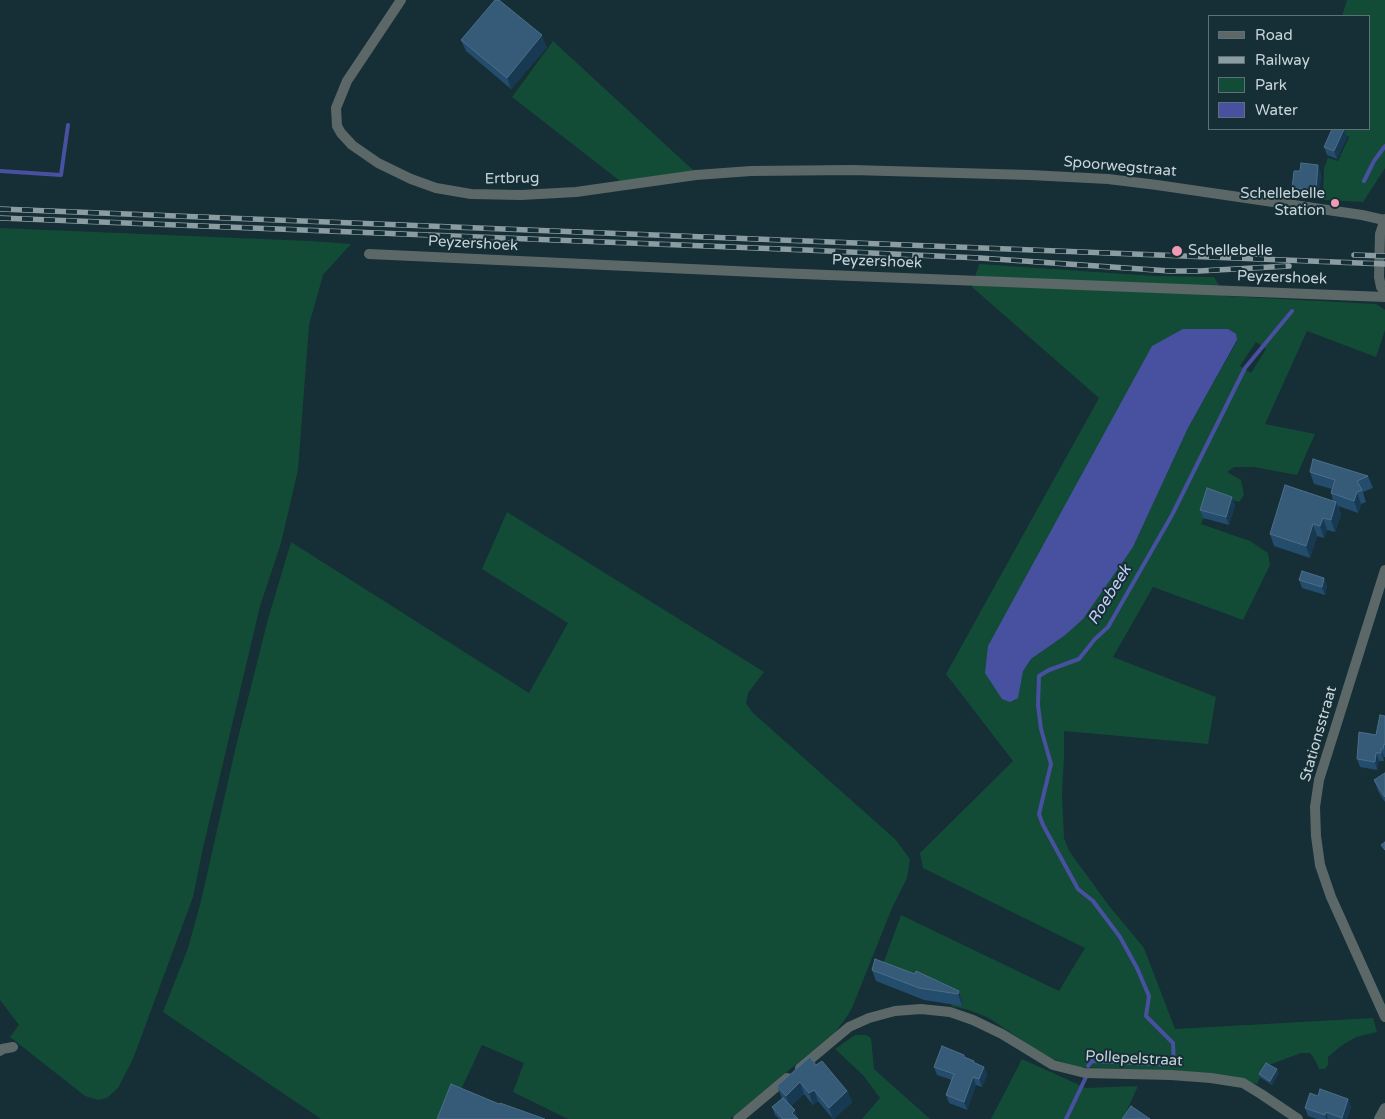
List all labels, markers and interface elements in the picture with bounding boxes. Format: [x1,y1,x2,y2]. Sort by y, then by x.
legend [1208,15,1370,130]
text: Road [1255,26,1293,44]
text: Railway [1255,51,1310,69]
text: Park [1255,76,1287,94]
text: Water [1255,101,1298,119]
street label: Spoorwegstraat [1063,153,1177,181]
street label: Ertbrug [484,170,540,188]
place label: Schellebelle Station [1240,185,1325,220]
marker: Schellebelle Station [1329,197,1341,209]
street label: Peyzershoek [428,233,518,255]
place label: Schellebelle [1188,242,1273,260]
marker: Schellebelle [1170,244,1184,258]
street label: Peyzershoek [832,251,922,273]
street label: Peyzershoek [1237,267,1327,289]
water label: Roebeek [1084,561,1136,629]
street label: Stationsstraat [1297,684,1341,784]
street label: Pollepelstraat [1085,1047,1183,1071]

